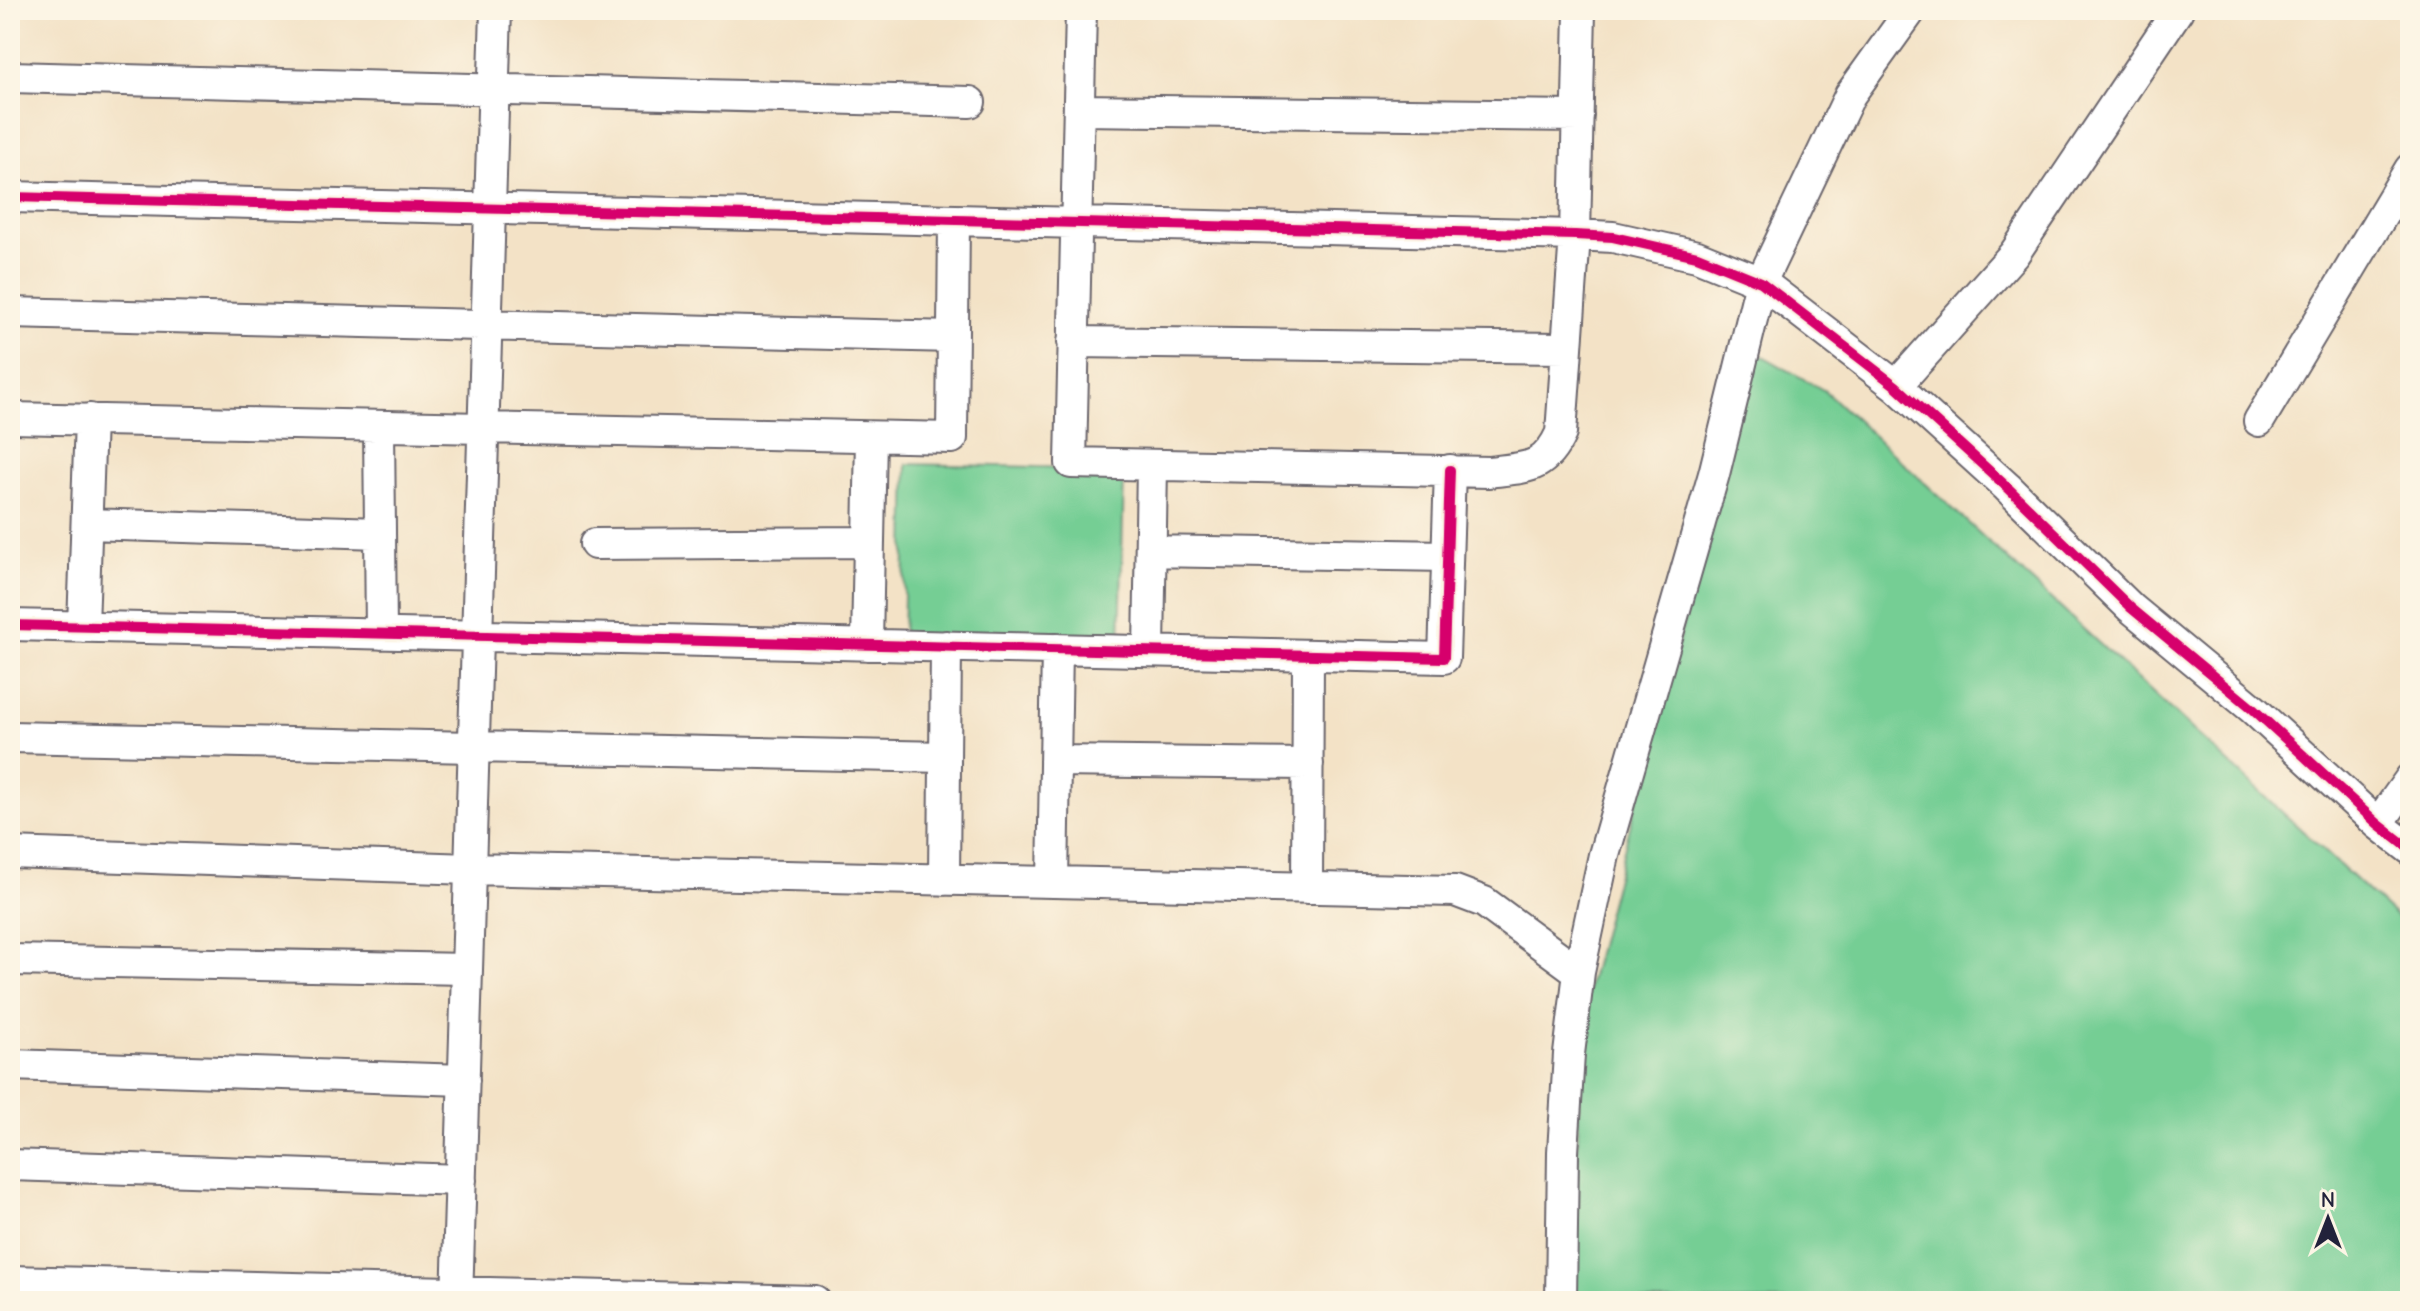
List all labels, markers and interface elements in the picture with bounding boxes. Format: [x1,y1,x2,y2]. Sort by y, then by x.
north arrow [2288,1179,2368,1259]
text: N [2321,1187,2335,1213]

